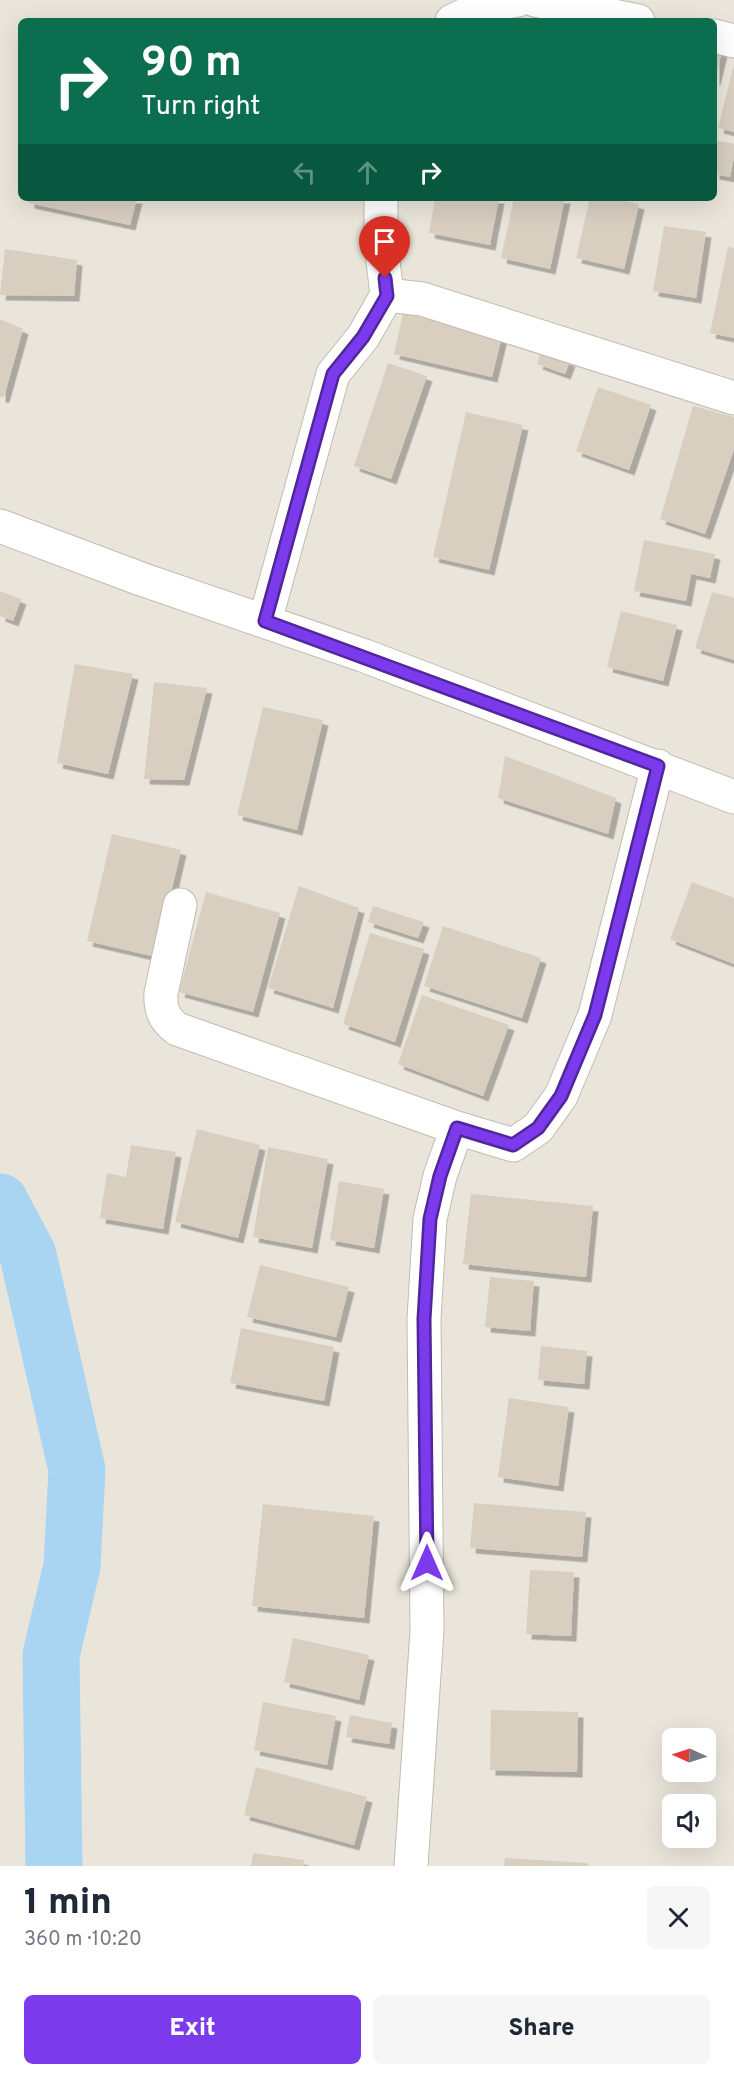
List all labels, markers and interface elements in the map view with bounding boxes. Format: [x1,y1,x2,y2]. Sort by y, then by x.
text: 90 m [141,38,242,91]
icon: right [42,42,120,120]
text: Turn right [141,90,260,124]
icon: left [288,156,321,189]
icon: ahead [351,156,384,189]
icon: right [414,156,447,189]
pin [359,216,410,278]
icon: arrive [368,225,401,258]
position arrow [395,1531,459,1595]
north arrow [662,1728,716,1782]
map controls [662,1728,716,1848]
button: sound [662,1794,716,1848]
text: 1 min [24,1881,112,1927]
button: close [647,1886,710,1949]
text: 360 m · 10:20 [24,1927,142,1953]
button: Exit [24,1995,361,2064]
button: Share [373,1995,710,2064]

